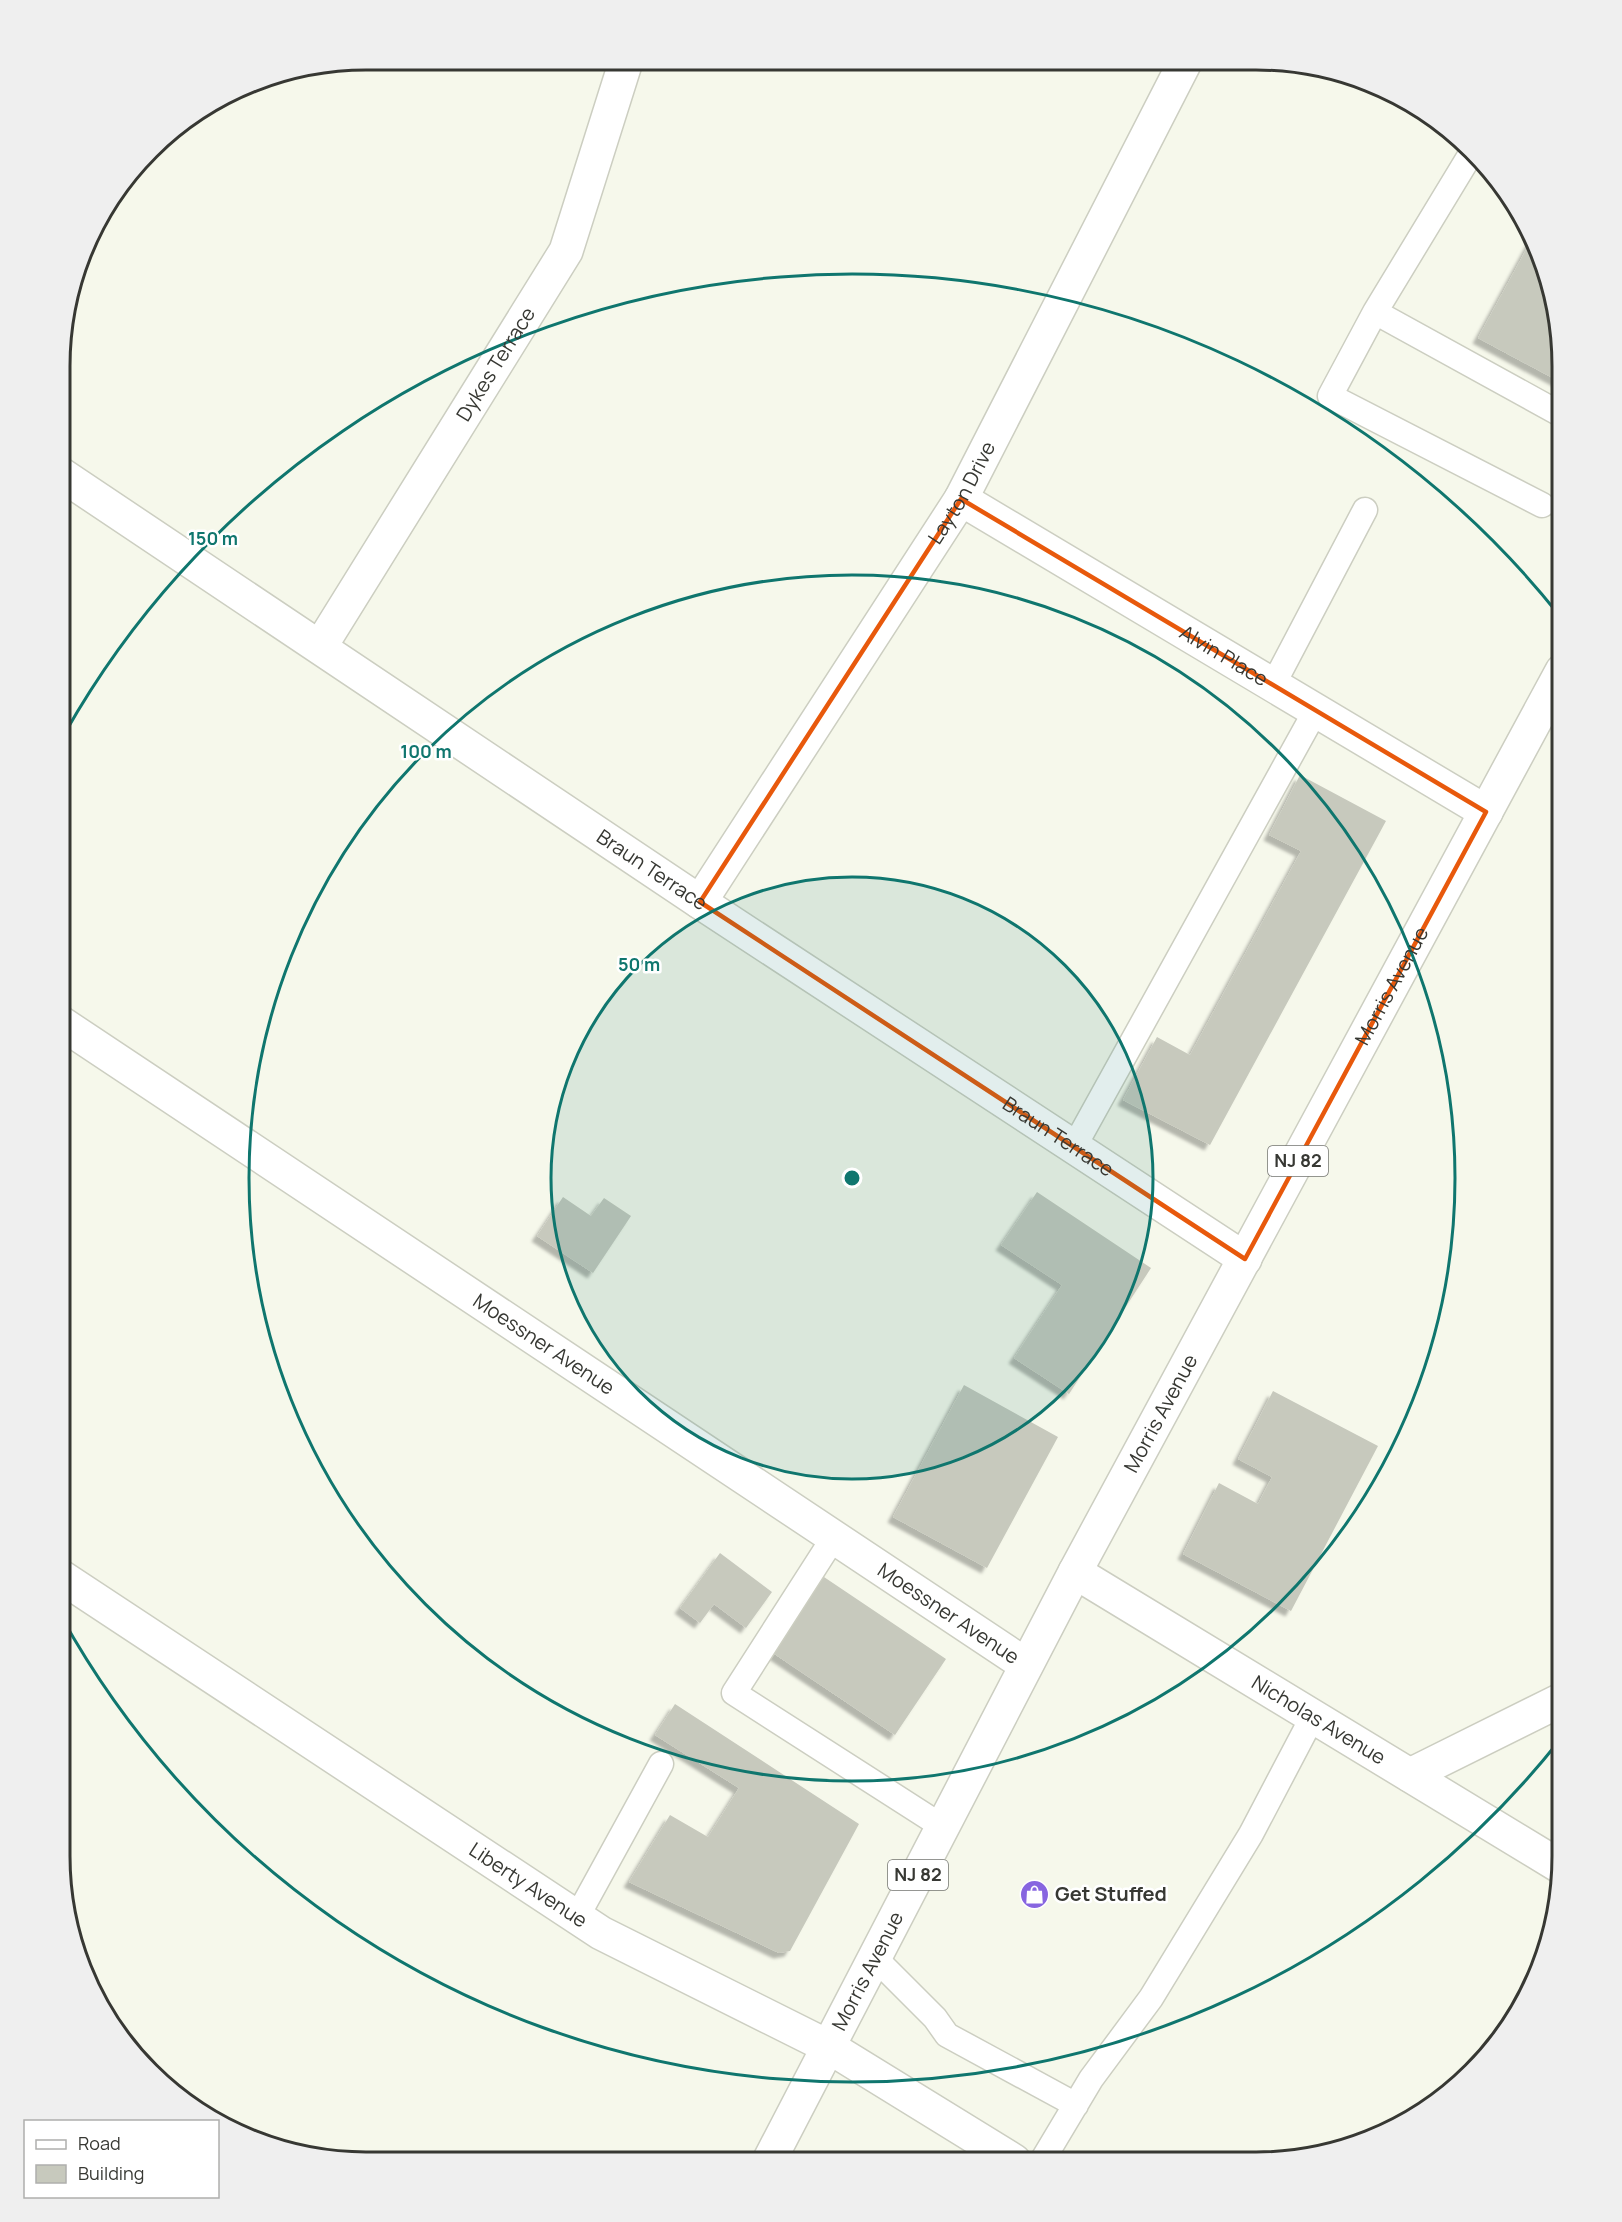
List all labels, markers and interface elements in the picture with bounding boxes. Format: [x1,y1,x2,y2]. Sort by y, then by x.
street label: Dykes Terrace [450,302,541,426]
street label: Layton Drive [921,437,1001,549]
text: 150 m [188,526,238,550]
street label: Alvin Place [1175,618,1273,692]
text: 100 m [400,739,452,763]
street label: Braun Terrace [592,823,713,916]
street label: Morris Avenue [1348,922,1434,1050]
text: 50 m [618,952,660,976]
street label: Braun Terrace [998,1090,1119,1183]
road number: NJ 82 [1268,1146,1328,1176]
centre of rings [842,1168,862,1188]
street label: Moessner Avenue [468,1287,620,1401]
street label: Morris Avenue [1117,1349,1203,1477]
street label: Moessner Avenue [873,1556,1025,1670]
street label: Nicholas Avenue [1247,1668,1391,1770]
street label: Liberty Avenue [464,1836,593,1933]
road number: NJ 82 [888,1860,948,1890]
shop icon: Get Stuffed [1018,1878,1050,1910]
place label: Get Stuffed [1055,1880,1167,1907]
street label: Morris Avenue [825,1907,909,2035]
legend [24,2120,219,2198]
text: Road [78,2131,121,2155]
text: Building [78,2161,144,2185]

